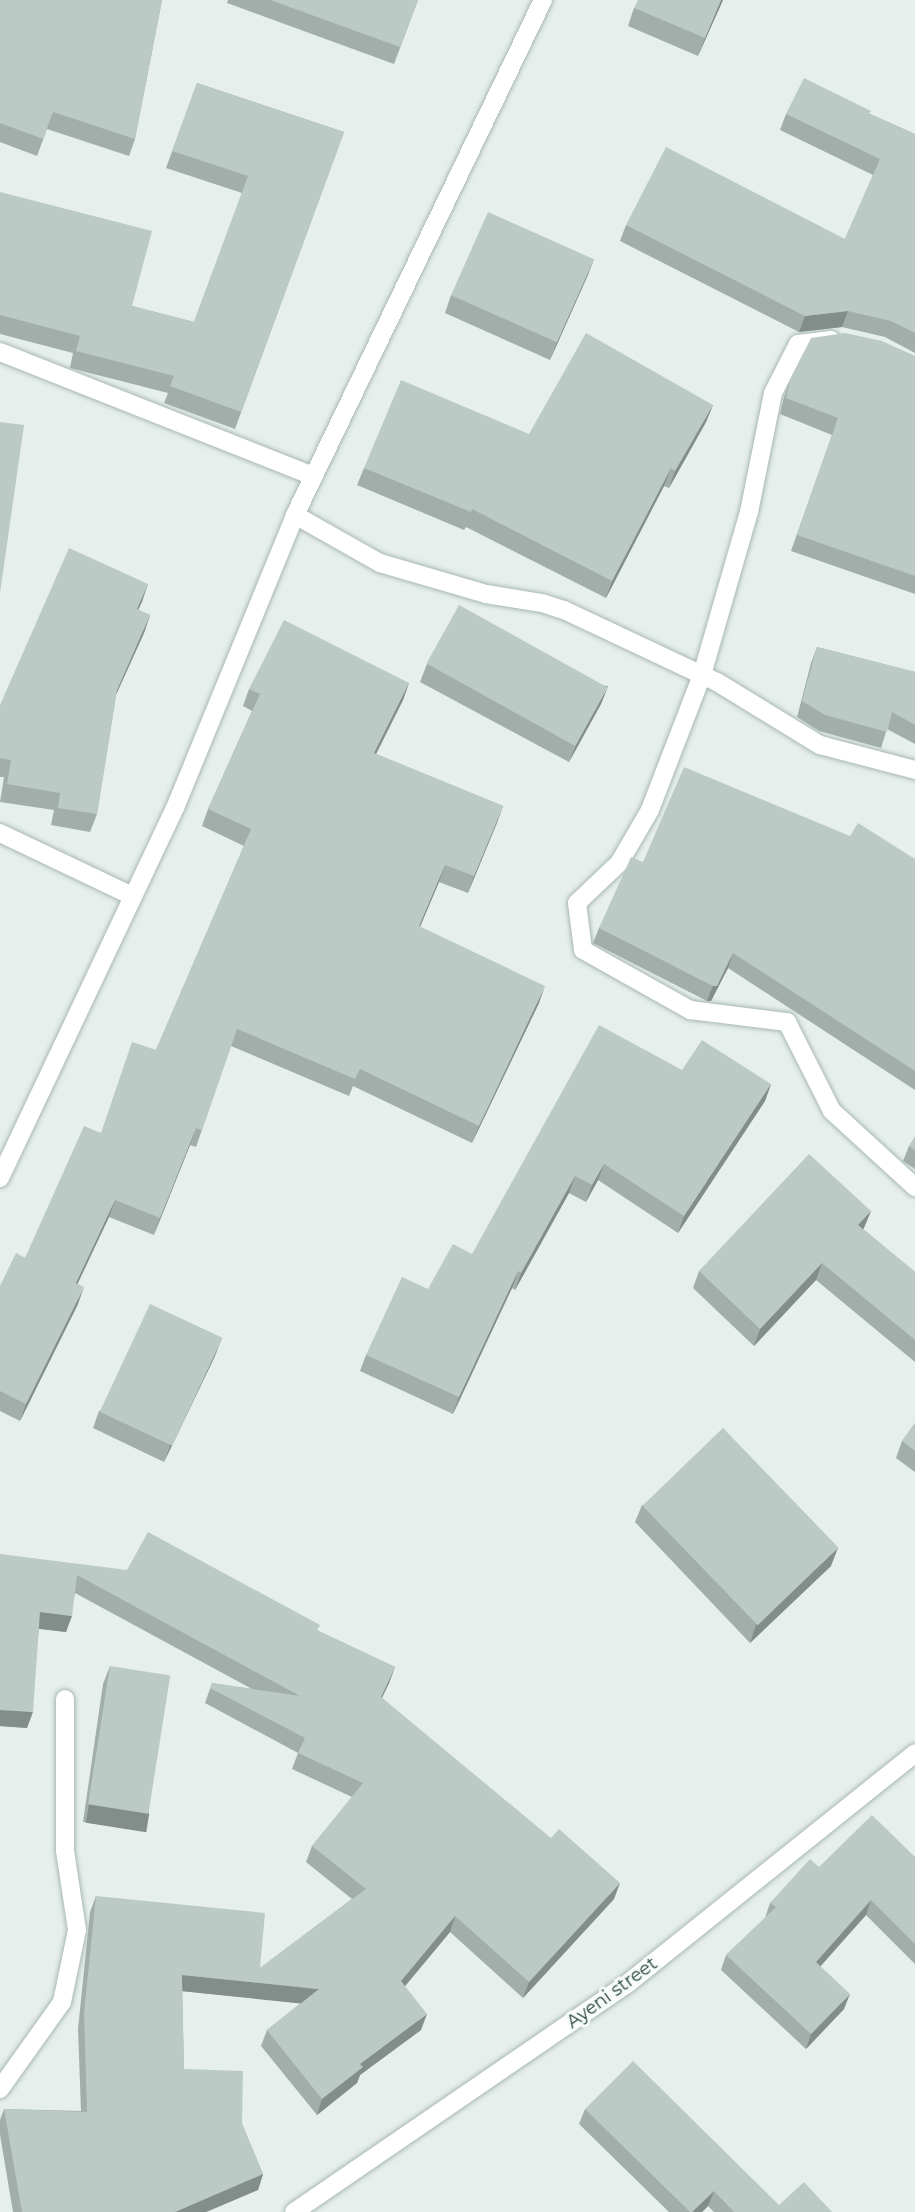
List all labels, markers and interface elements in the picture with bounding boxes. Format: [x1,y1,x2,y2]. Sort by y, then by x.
street label: Ayeni street [562,1953,662,2033]

